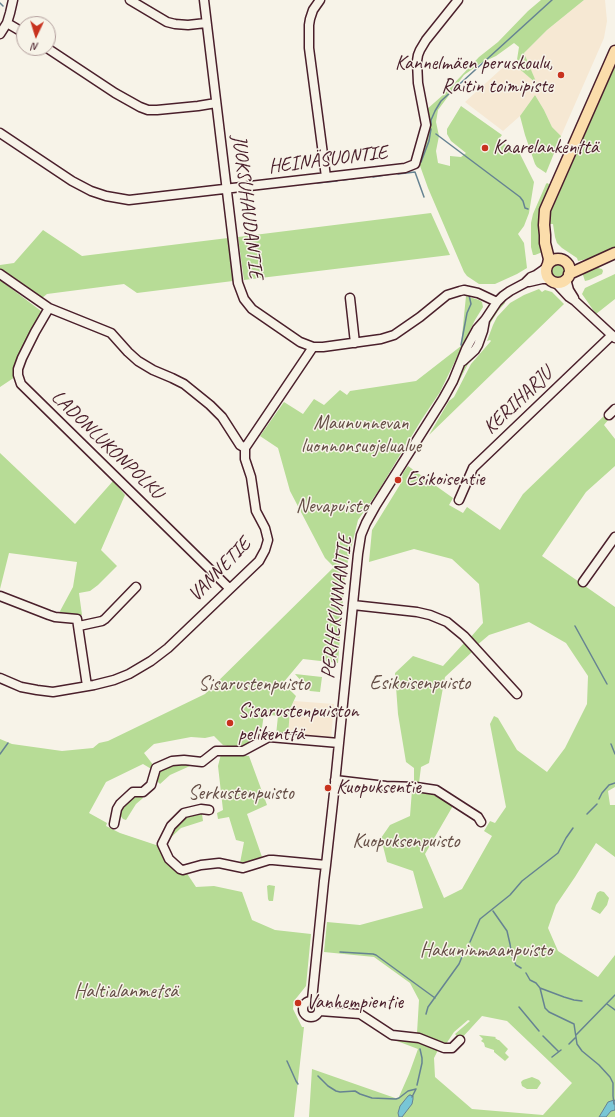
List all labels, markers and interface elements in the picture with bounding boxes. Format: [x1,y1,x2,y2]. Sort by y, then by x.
north arrow [16,16,56,56]
text: N [31,40,39,54]
place label: Kannelmäen peruskoulu, Raitin toimipiste [395,52,553,99]
marker: Kannelmäen peruskoulu, Raitin toimipiste [556,70,566,80]
street label: JUOKSUHAUDANTIE [226,134,268,280]
place label: Kaarelankenttä [493,136,599,160]
street label: HEINÄSUONTIE [267,141,389,179]
marker: Kaarelankenttä [480,143,490,153]
street label: KERIHARJU [479,362,557,440]
street label: LADONLUKONPOLKU [46,385,168,505]
park label: Maununnevan luonnonsuojelualue [301,412,421,459]
place label: Esikoisentie [406,468,484,492]
marker: Esikoisentie [393,475,403,485]
park label: Nevapuisto [296,495,368,519]
street label: VANNETIE [184,533,256,607]
street label: PERHEKUNNANTIE [316,534,358,680]
park label: Esikoisenpuisto [370,672,470,696]
park label: Sisarustenpuisto [198,673,310,697]
place label: Sisarustenpuiston pelikenttä [238,700,358,747]
marker: Sisarustenpuiston pelikenttä [225,718,235,728]
place label: Kuopuksentie [336,776,421,800]
park label: Serkustenpuisto [188,782,294,806]
marker: Kuopuksentie [323,783,333,793]
park label: Kuopuksenpuisto [353,830,459,854]
park label: Hakuninmaanpuisto [420,939,552,963]
park label: Haltialanmetsä [74,980,178,1004]
place label: Vanhempientie [306,991,403,1015]
marker: Vanhempientie [293,998,303,1008]

